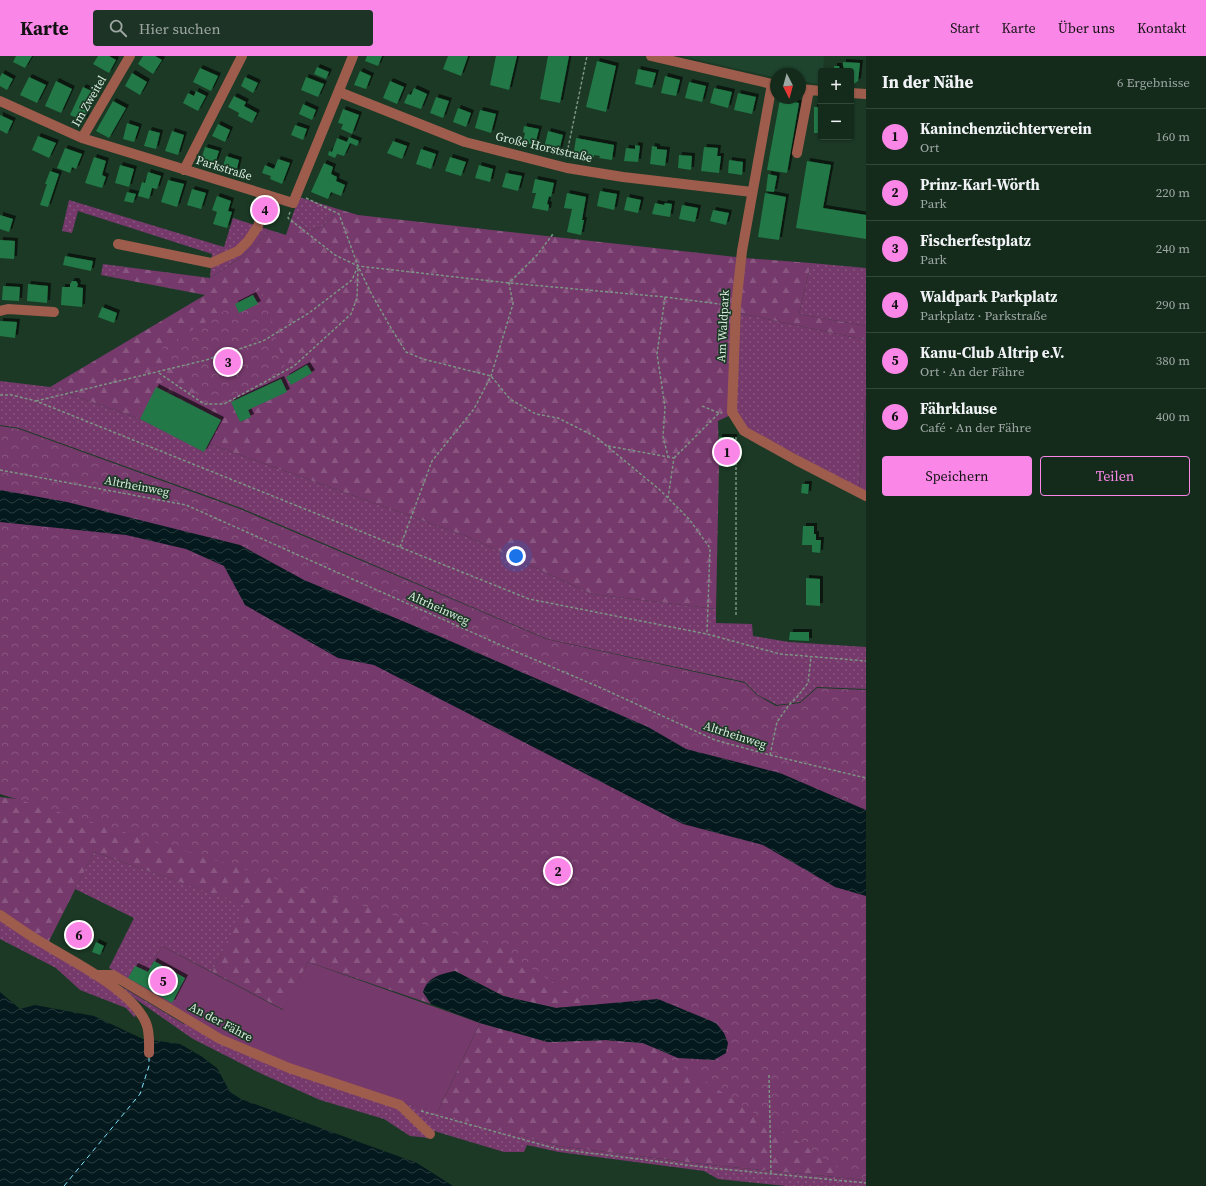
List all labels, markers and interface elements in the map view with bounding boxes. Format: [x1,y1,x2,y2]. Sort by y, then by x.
search box [93,10,373,46]
text: Karte [20,15,69,41]
icon: search [107,17,129,39]
text: Hier suchen [139,18,220,39]
text: Start [950,18,980,38]
text: Karte [1002,18,1036,38]
text: Über uns [1058,18,1115,38]
text: Kontakt [1137,18,1186,38]
north arrow [770,68,806,104]
map controls [818,68,854,140]
button: + [818,68,854,104]
text: In der Nähe [882,70,973,94]
street label: Im Zweitel [68,72,110,129]
text: 6 Ergebnisse [1117,74,1190,91]
button: − [818,104,854,140]
text: Kaninchenzüchterverein [920,118,1092,139]
street label: Große Horststraße [494,128,594,166]
text: 1 [891,128,899,145]
text: 160 m [1156,128,1190,145]
text: Ort [920,139,939,156]
street label: Parkstraße [194,152,254,184]
text: Prinz-Karl-Wörth [920,174,1040,195]
text: 2 [891,184,899,201]
text: 220 m [1156,184,1190,201]
pin: 4 [252,195,278,225]
text: Park [920,195,947,212]
text: Fischerfestplatz [920,230,1031,251]
text: 3 [891,240,899,257]
text: 240 m [1156,240,1190,257]
text: Park [920,251,947,268]
text: Waldpark Parkplatz [920,286,1057,307]
street label: Am Waldpark [713,289,733,363]
text: 4 [891,296,899,313]
text: 290 m [1156,296,1190,313]
text: Parkplatz · Parkstraße [920,307,1047,324]
text: Kanu-Club Altrip e.V. [920,342,1065,363]
pin: 3 [215,347,241,377]
text: 5 [891,352,899,369]
text: 380 m [1156,352,1190,369]
text: Ort · An der Fähre [920,363,1025,380]
text: Fährklause [920,398,997,419]
text: 6 [891,408,899,425]
text: 400 m [1156,408,1190,425]
text: Café · An der Fähre [920,419,1031,436]
pin: 1 [714,437,740,467]
button: Speichern [882,456,1032,496]
button: Teilen [1040,456,1190,496]
street label: Altrheinweg [103,472,171,500]
your location [506,546,526,566]
street label: Altrheinweg [406,587,472,629]
street label: Altrheinweg [701,717,769,753]
pin: 2 [545,856,571,886]
pin: 6 [66,920,92,950]
pin: 5 [150,966,176,996]
street label: An der Fähre [186,999,256,1045]

